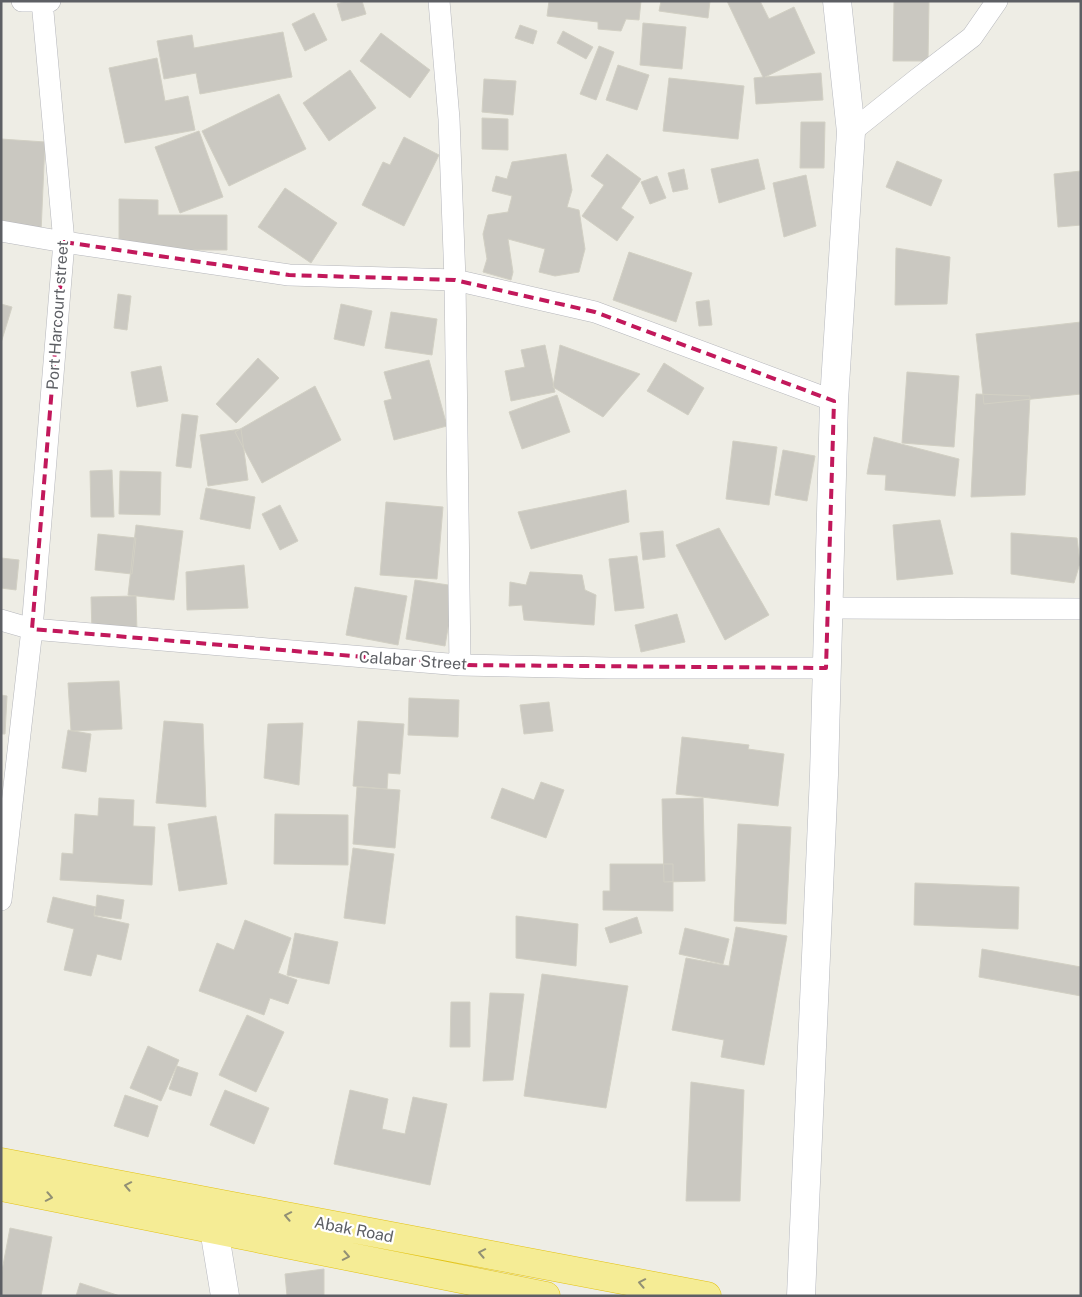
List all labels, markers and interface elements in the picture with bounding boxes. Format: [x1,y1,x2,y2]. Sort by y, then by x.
street label: Port Harcourt street [43,240,72,390]
street label: Calabar Street [358,647,468,674]
one-way arrow [124,1182,133,1192]
one-way arrow [45,1191,53,1201]
one-way arrow [284,1212,292,1222]
street label: Abak Road [313,1212,395,1246]
one-way arrow [478,1249,487,1259]
one-way arrow [341,1250,350,1260]
one-way arrow [637,1279,646,1289]

